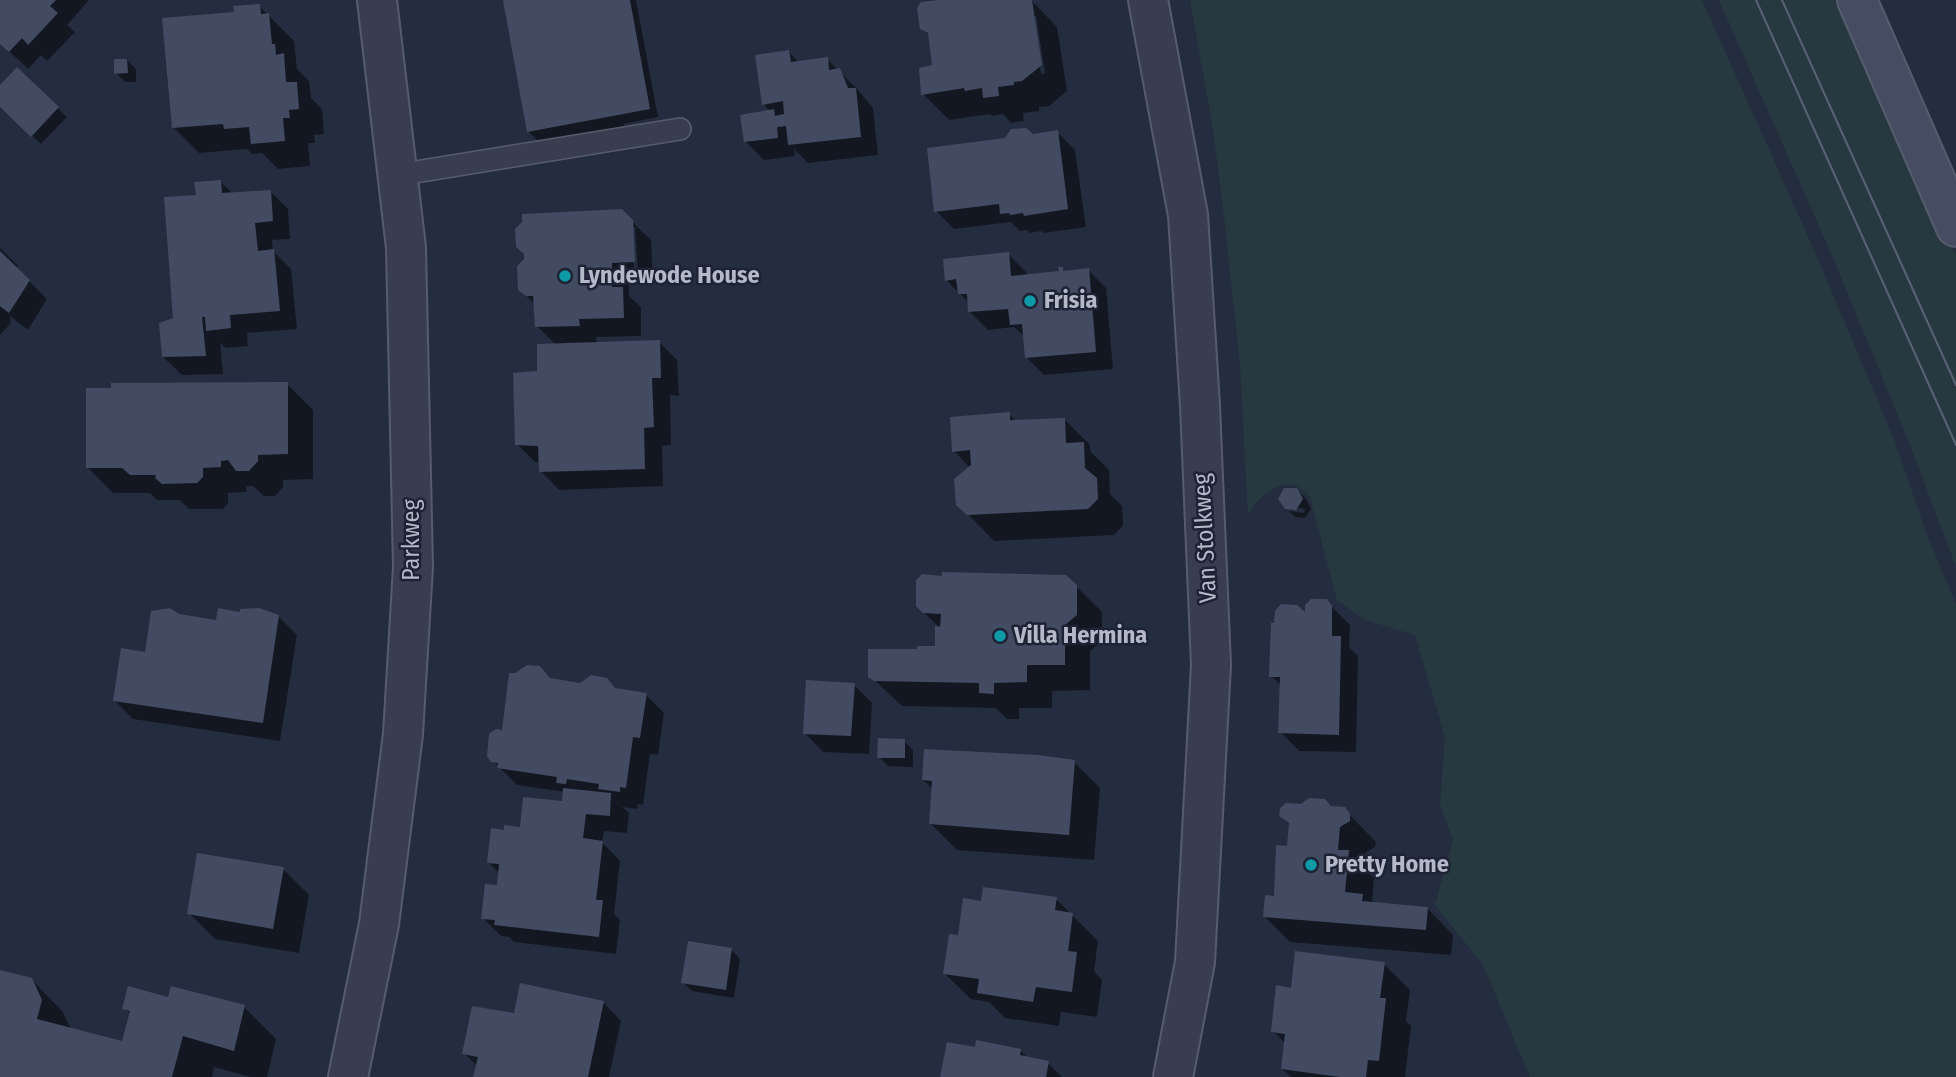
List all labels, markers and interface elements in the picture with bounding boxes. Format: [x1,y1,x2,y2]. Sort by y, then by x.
place label: Lyndewode House [579,262,760,290]
marker: Lyndewode House [557,268,573,284]
place label: Frisia [1044,287,1097,315]
marker: Frisia [1022,293,1038,309]
street label: Van Stolkweg [1188,472,1224,604]
street label: Parkweg [398,499,426,581]
place label: Villa Hermina [1014,622,1147,650]
marker: Villa Hermina [992,628,1008,644]
place label: Pretty Home [1325,851,1449,879]
marker: Pretty Home [1303,857,1319,873]

